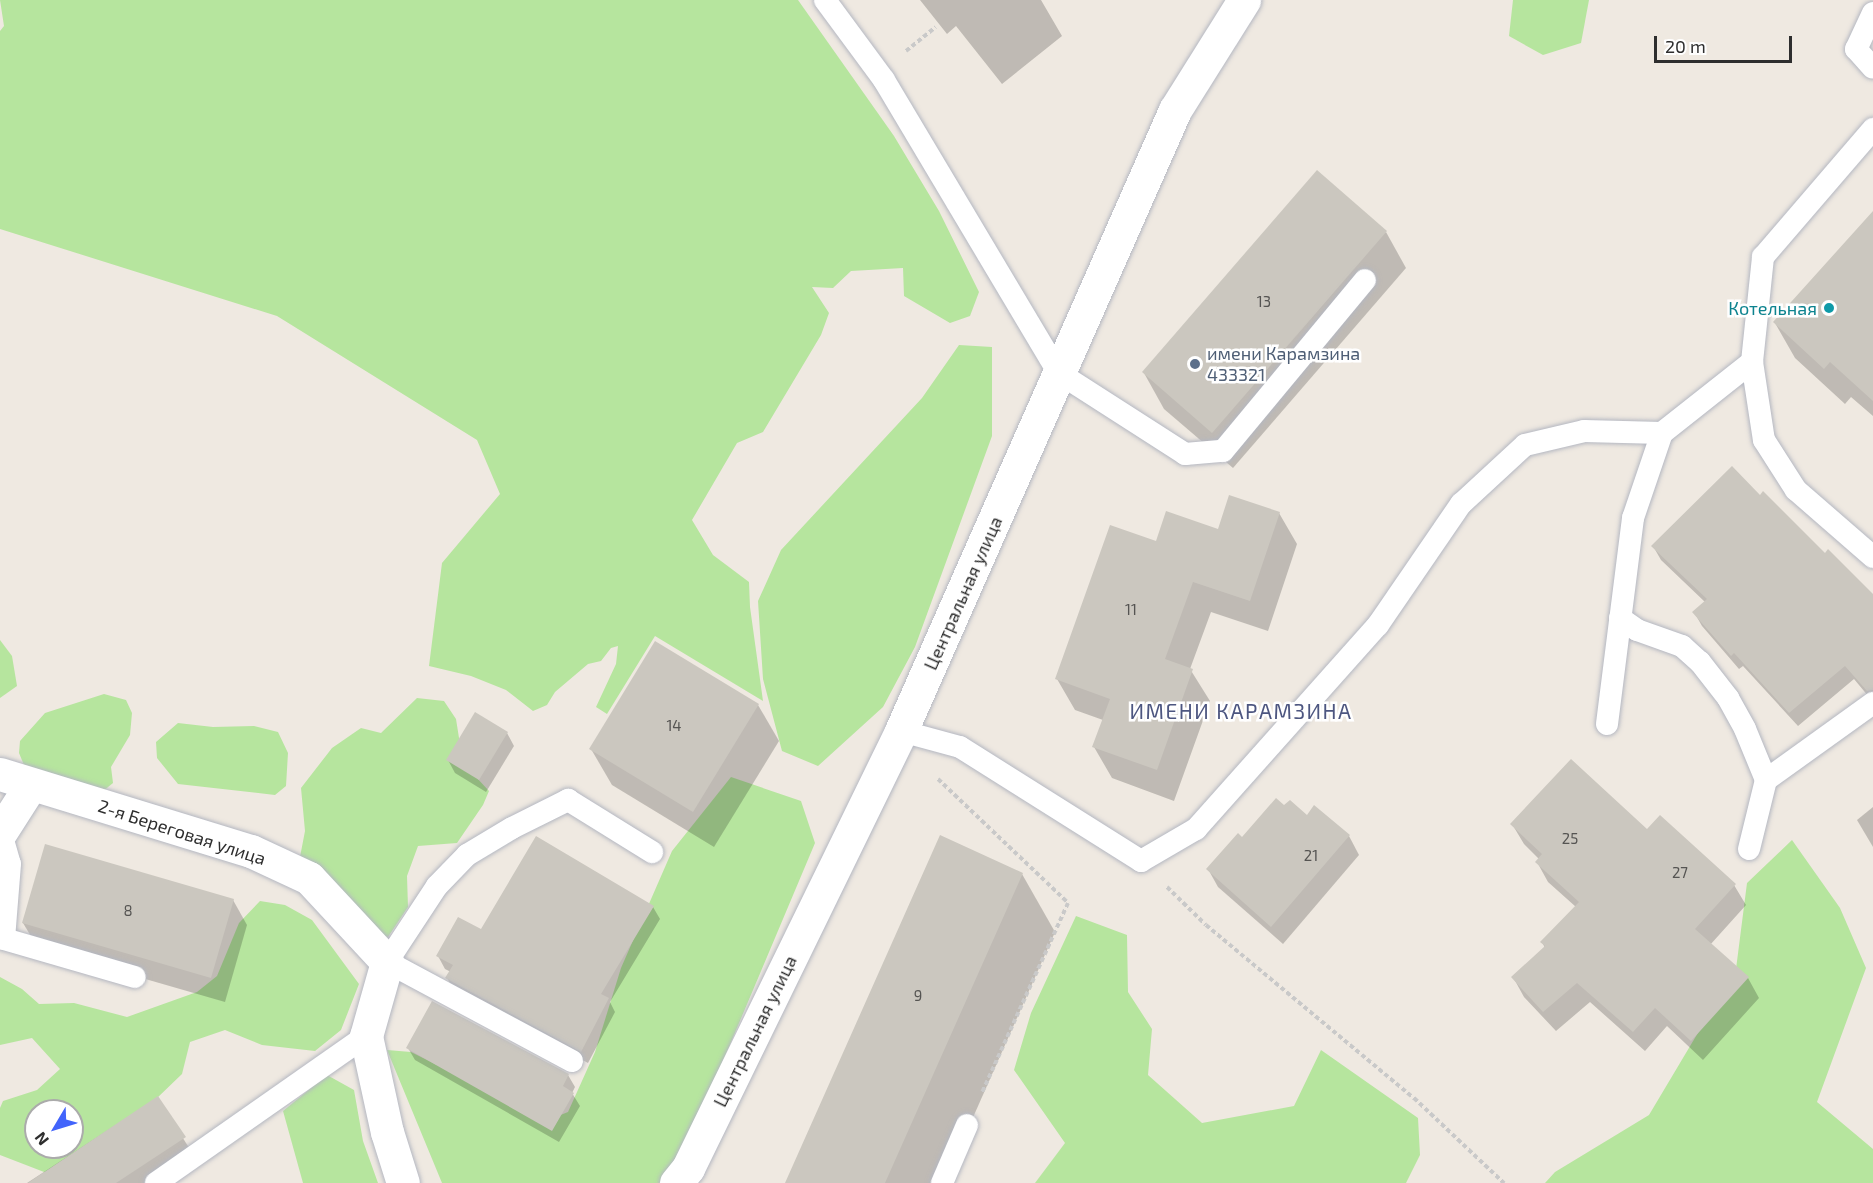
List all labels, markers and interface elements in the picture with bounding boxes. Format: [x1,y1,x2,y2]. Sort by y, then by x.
scale bar [1657,24,1795,62]
text: 20 m [1665,35,1706,57]
house number: 13 [1257,293,1271,311]
place label: Котельная [1728,297,1817,319]
marker: Котельная [1822,301,1836,315]
place label: имени Карамзина 433321 [1207,343,1360,386]
marker: имени Карамзина 433321 [1188,357,1202,371]
street label: Центральная улица [919,513,1007,673]
house number: 11 [1125,601,1137,619]
district label: ИМЕНИ КАРАМЗИНА [1129,698,1353,724]
house number: 14 [666,717,682,735]
street label: 2-я Береговая улица [95,795,269,869]
house number: 25 [1562,830,1578,848]
house number: 21 [1304,847,1318,865]
house number: 27 [1672,864,1688,882]
house number: 8 [123,902,133,920]
street label: Центральная улица [709,952,801,1110]
house number: 9 [914,987,922,1005]
north arrow [24,1099,84,1159]
text: N [30,1129,52,1150]

